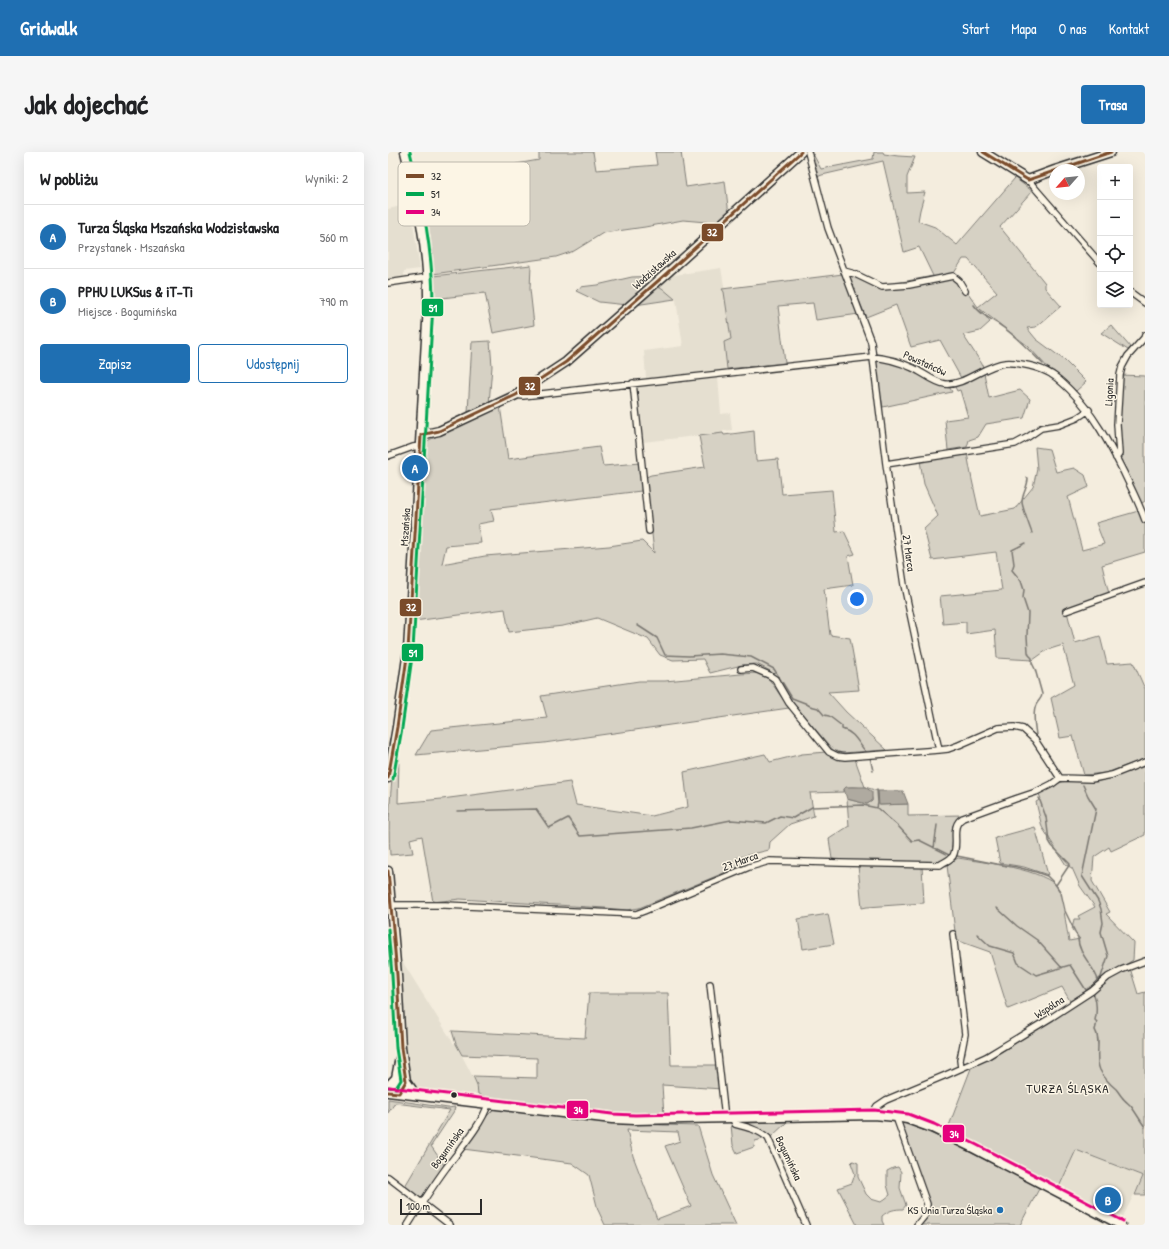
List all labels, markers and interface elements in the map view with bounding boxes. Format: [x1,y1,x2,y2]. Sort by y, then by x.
text: Gridwalk [20,15,77,41]
text: Start [962,19,989,38]
text: Mapa [1011,19,1037,38]
text: O nas [1059,19,1087,38]
text: Kontakt [1109,19,1149,38]
text: Jak dojechać [24,85,148,123]
button: Trasa [1081,85,1145,124]
legend [398,162,530,226]
north arrow [1049,164,1085,200]
map controls [1097,164,1133,308]
button: + [1097,164,1133,200]
text: W pobliżu [40,167,98,190]
text: Wyniki: 2 [305,169,348,187]
text: 32 [431,169,441,183]
text: 51 [431,187,440,201]
button: − [1097,200,1133,236]
text: 34 [431,205,440,219]
text: Turza Śląska Mszańska Wodzisławska [78,217,279,238]
line badge: 32 [701,223,724,242]
text: 32 [707,225,718,239]
text: A [50,228,56,246]
text: 560 m [320,228,348,246]
button: locate [1097,236,1133,272]
text: Przystanek · Mszańska [78,238,185,256]
street label: Wodzisławska [629,245,679,292]
button: layers [1097,272,1133,308]
text: PPHU LUKSus & iT-Ti [78,281,193,302]
text: B [50,292,56,310]
text: 790 m [319,292,348,310]
line badge: 51 [421,298,444,317]
text: 51 [429,301,437,315]
text: Miejsce · Bogumińska [78,302,177,320]
button: Zapisz [40,344,190,383]
button: Udostępnij [198,344,348,383]
street label: Powstańców [901,347,949,379]
line badge: 32 [518,376,541,396]
street label: Ligonia [1101,377,1117,406]
text: 32 [525,379,536,393]
pin: A [402,453,428,483]
street label: Mszańska [397,507,413,546]
street label: 27 Marca [900,534,919,573]
your location [847,589,867,609]
line badge: 32 [399,598,422,617]
text: 32 [406,600,417,614]
line badge: 51 [401,643,424,662]
text: 51 [409,646,417,660]
street label: 27 Marca [720,848,760,874]
street label: Wspólna [1032,992,1067,1022]
district label: TURZA ŚLĄSKA [1026,1079,1110,1097]
unlabelled marker [449,1090,459,1100]
line badge: 34 [566,1100,589,1119]
text: 34 [573,1103,583,1117]
street label: Bogumińska [427,1124,467,1171]
line badge: 34 [942,1124,965,1143]
text: 34 [949,1127,959,1141]
street label: Bogumińska [773,1134,806,1183]
pin: B [1095,1185,1121,1215]
scale bar [400,1197,482,1216]
text: 100 m [406,1199,430,1213]
place label: KS Unia Turza Śląska [908,1203,993,1217]
marker: KS Unia Turza Śląska [995,1205,1005,1215]

